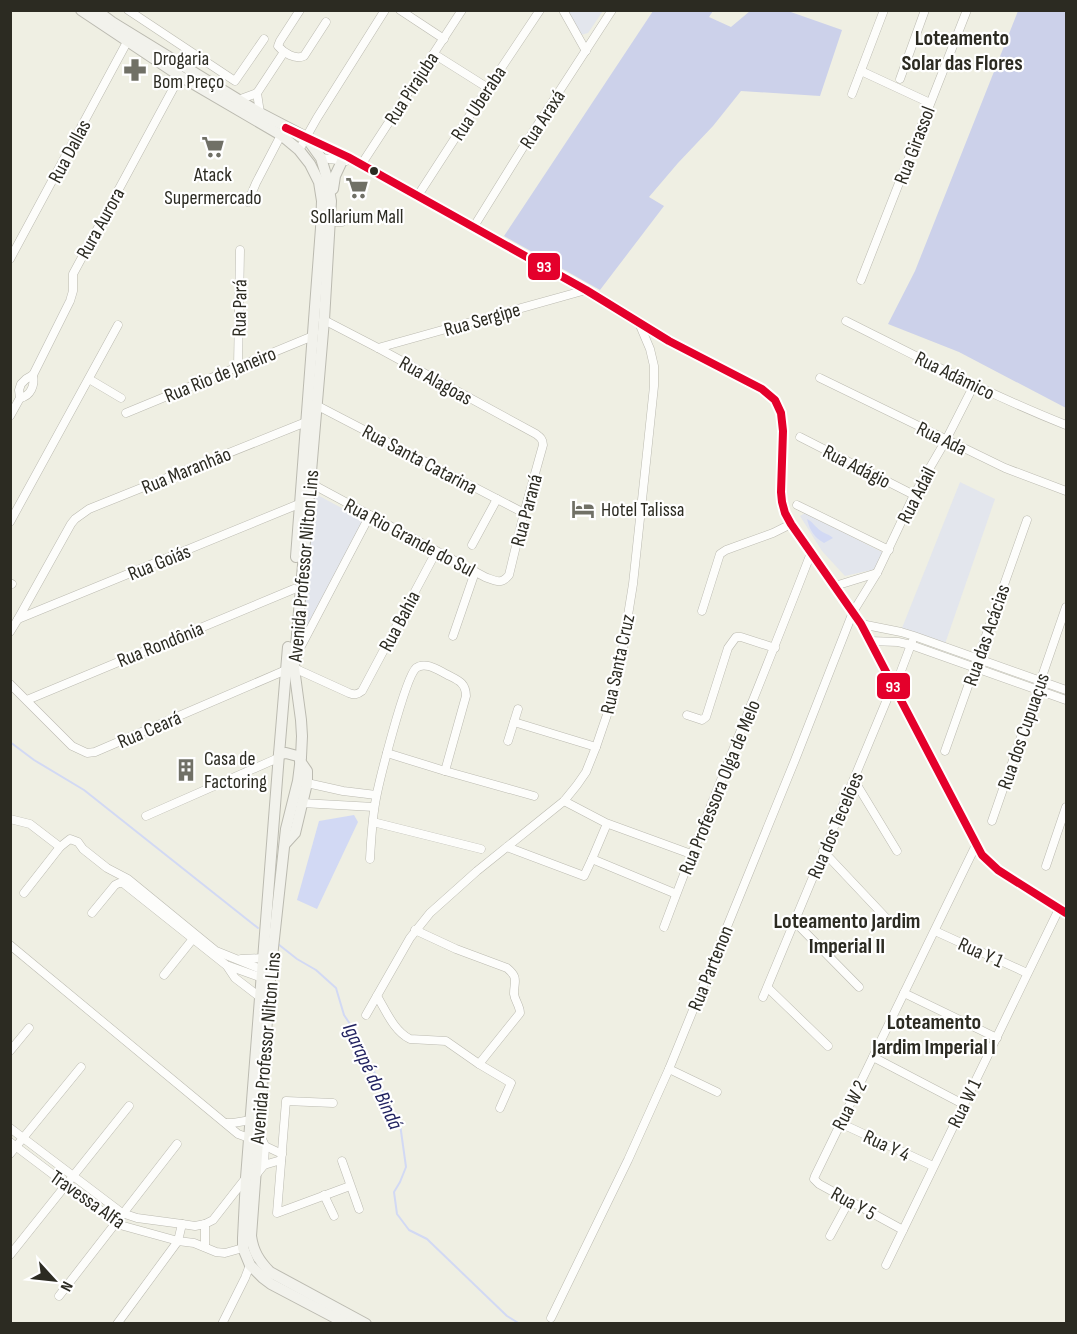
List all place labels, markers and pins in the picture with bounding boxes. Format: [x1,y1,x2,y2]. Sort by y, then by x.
place label: Drogaria Bom Preço [153,47,224,94]
pharmacy icon: Drogaria Bom Preço [122,57,148,83]
supermarket icon: Atack Supermercado [200,134,226,160]
place label: Atack Supermercado [164,163,262,210]
unlabelled marker [368,165,380,177]
supermarket icon: Sollarium Mall [344,175,370,201]
place label: Sollarium Mall [311,205,403,229]
hotel icon: Hotel Talissa [570,496,596,522]
place label: Hotel Talissa [601,498,684,522]
place label: Casa de Factoring [204,747,267,794]
building icon: Casa de Factoring [173,757,199,783]

